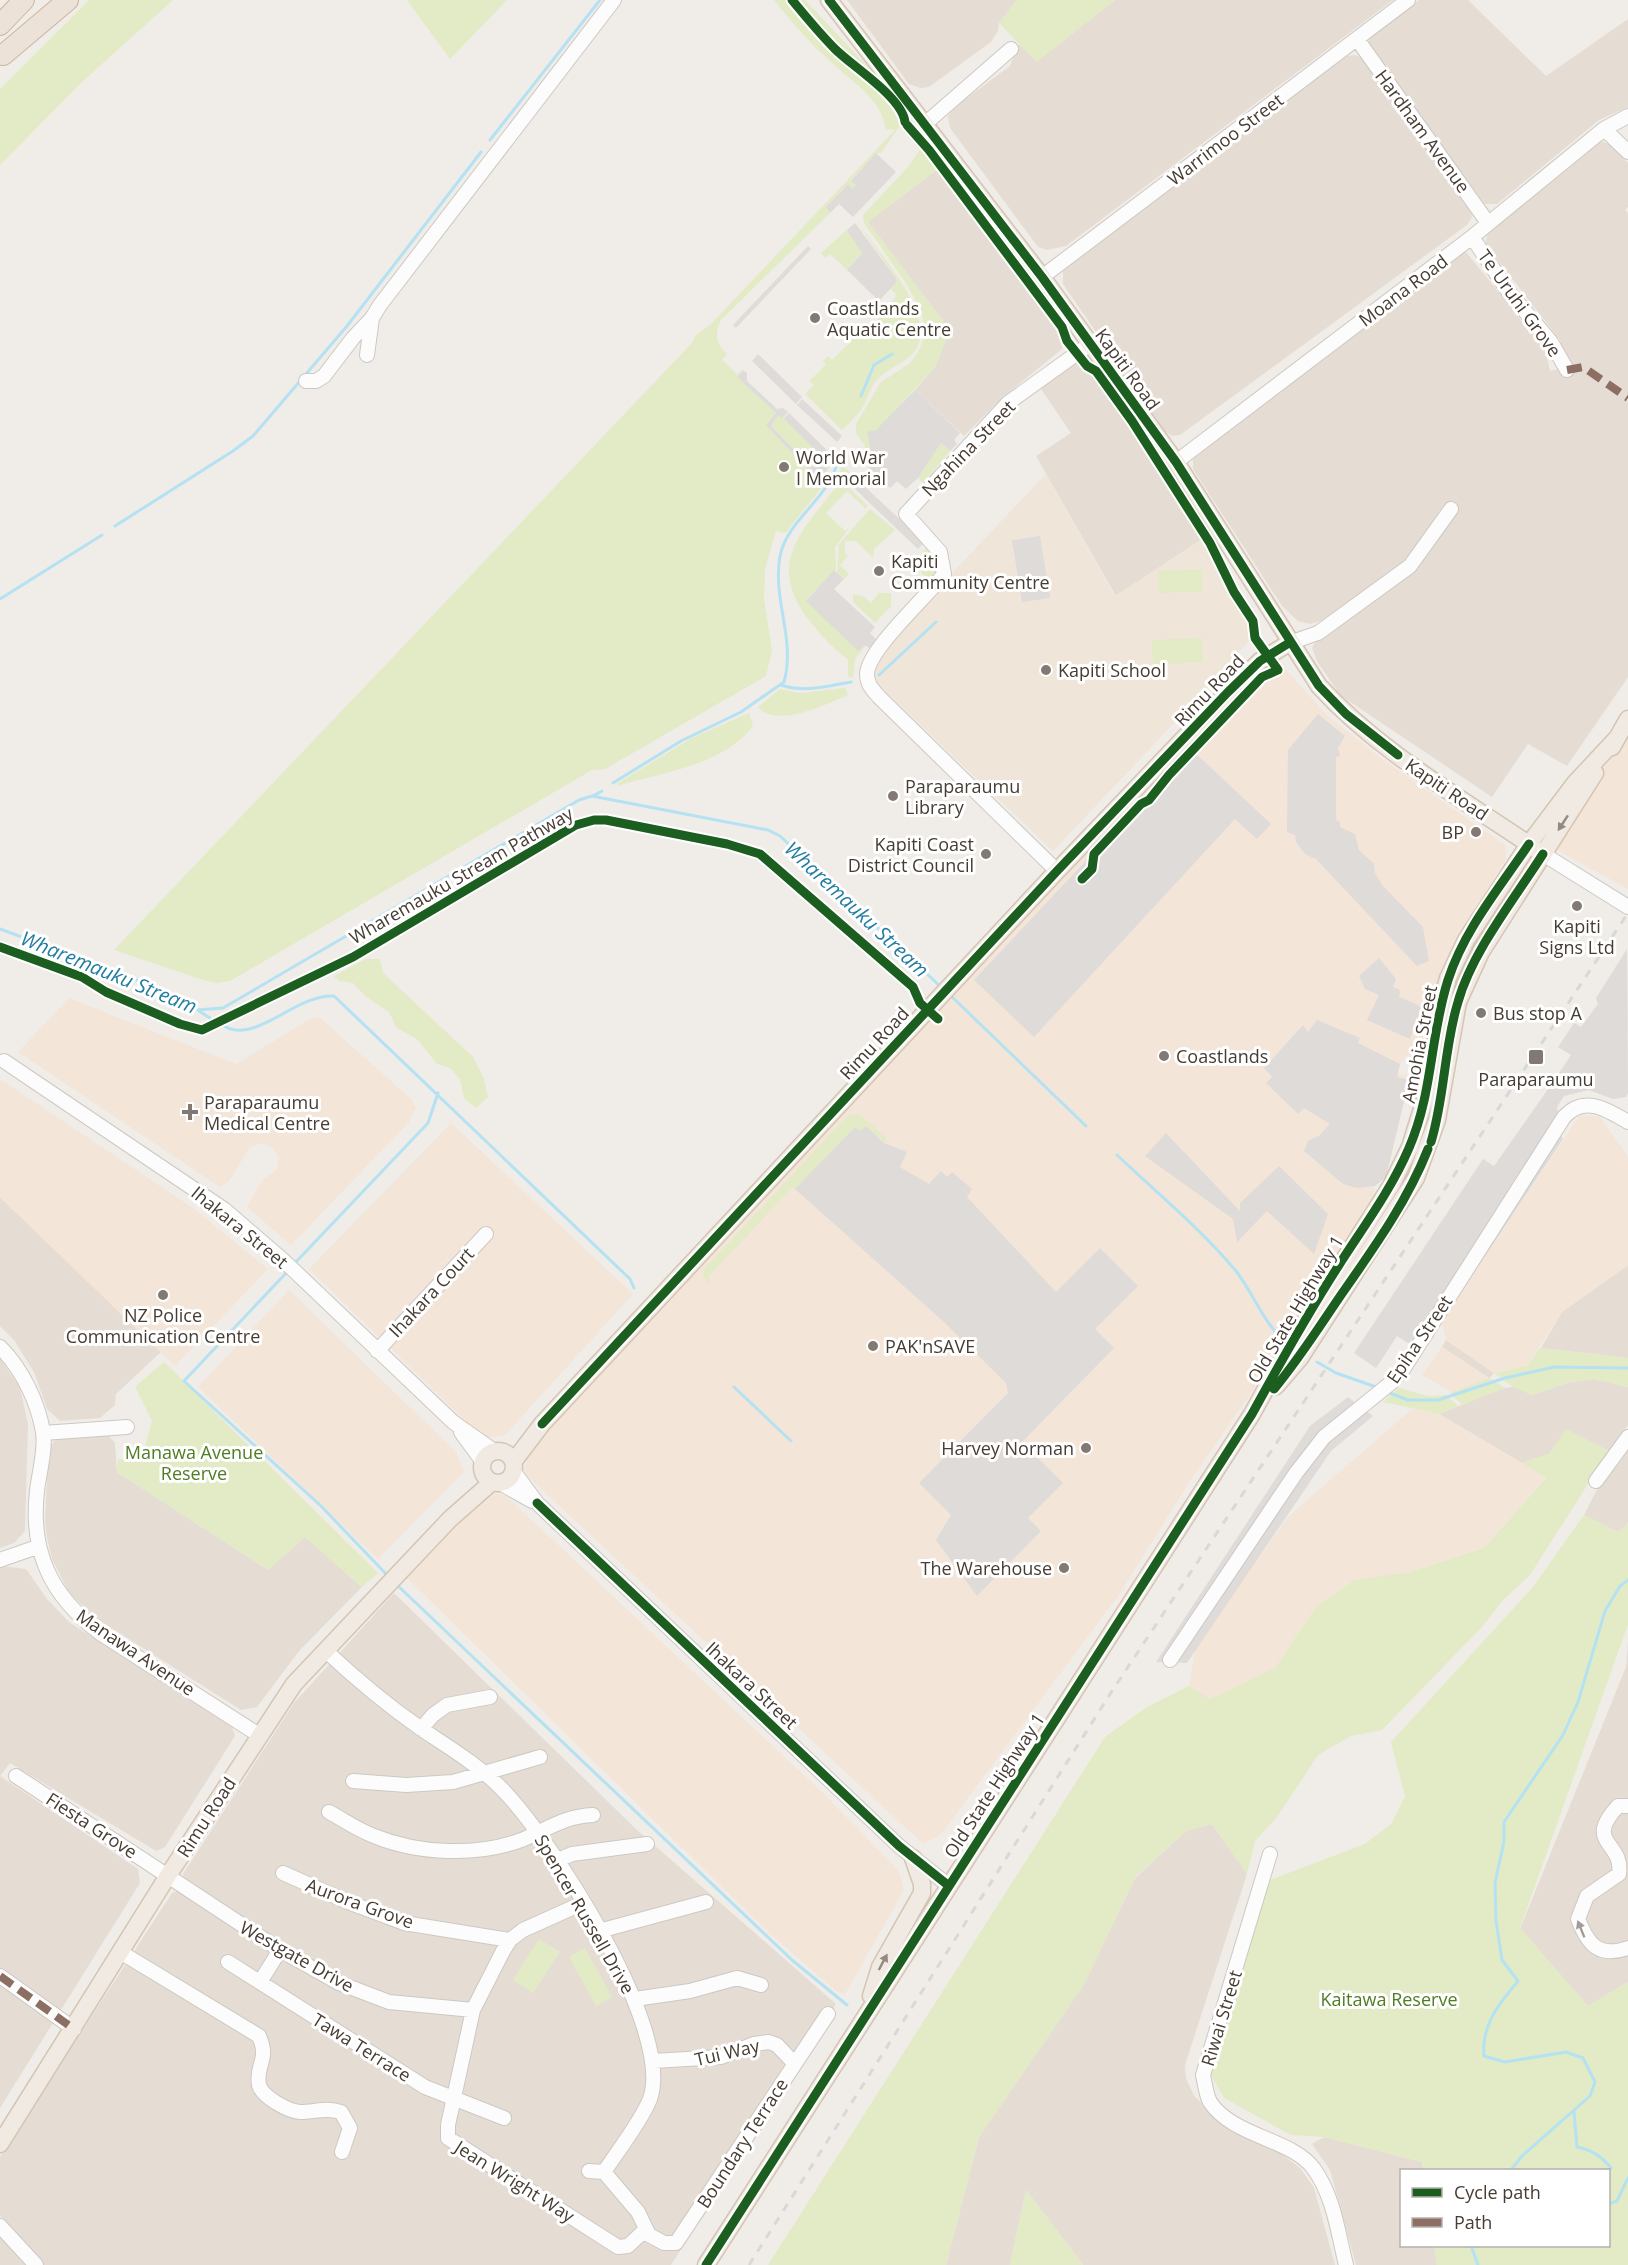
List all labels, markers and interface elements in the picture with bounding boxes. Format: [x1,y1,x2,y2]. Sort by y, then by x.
street label: Hardham Avenue [1370,65,1476,197]
street label: Warrimoo Street [1162,88,1288,190]
street label: Te Uruhi Grove [1473,245,1567,361]
street label: Moana Road [1354,249,1452,331]
place label: Coastlands Aquatic Centre [827,296,951,341]
marker: Coastlands Aquatic Centre [808,311,822,325]
street label: Kapiti Road [1090,323,1166,415]
street label: Ngahina Street [916,395,1020,501]
place label: World War I Memorial [796,445,886,490]
marker: World War I Memorial [777,460,791,474]
place label: Kapiti Community Centre [891,549,1050,594]
marker: Kapiti Community Centre [872,564,886,578]
street label: Rimu Road [1169,649,1249,731]
place label: Kapiti School [1058,658,1166,682]
marker: Kapiti School [1039,663,1053,677]
street label: Kapiti Road [1401,752,1493,826]
place label: Paraparaumu Library [905,774,1020,819]
marker: Paraparaumu Library [886,789,900,803]
street label: Wharemauku Stream Pathway [345,801,578,949]
one-way arrow [1557,815,1568,831]
place label: BP [1442,820,1464,844]
marker: BP [1469,825,1483,839]
place label: Kapiti Coast District Council [848,832,974,877]
water label: Wharemauku Stream [779,835,935,983]
marker: Kapiti Coast District Council [979,847,993,861]
marker: Kapiti Signs Ltd [1570,899,1584,913]
place label: Kapiti Signs Ltd [1539,914,1615,959]
water label: Wharemauku Stream [17,924,201,1020]
street label: Amohia Street [1396,983,1442,1105]
place label: Bus stop A [1493,1001,1582,1025]
street label: Rimu Road [834,1002,914,1084]
marker: Bus stop A [1474,1006,1488,1020]
place label: Coastlands [1176,1044,1268,1068]
marker: Paraparaumu [1527,1048,1545,1066]
marker: Coastlands [1157,1049,1171,1063]
place label: Paraparaumu [1478,1067,1594,1091]
place label: Paraparaumu Medical Centre [204,1090,330,1135]
marker: Paraparaumu Medical Centre [181,1103,199,1121]
street label: Ihakara Street [187,1181,293,1273]
street label: Old State Highway 1 [1241,1231,1349,1387]
street label: Ihakara Court [383,1242,479,1342]
marker: NZ Police Communication Centre [156,1288,170,1302]
street label: Epiha Street [1381,1290,1457,1388]
place label: NZ Police Communication Centre [66,1303,260,1348]
place label: PAK'nSAVE [885,1334,975,1358]
marker: PAK'nSAVE [866,1339,880,1353]
place label: Harvey Norman [941,1436,1074,1460]
park label: Manawa Avenue Reserve [125,1440,263,1485]
marker: Harvey Norman [1079,1441,1093,1455]
place label: The Warehouse [921,1556,1052,1580]
marker: The Warehouse [1057,1561,1071,1575]
street label: Manawa Avenue [72,1603,200,1701]
street label: Ihakara Street [701,1636,803,1734]
street label: Old State Highway 1 [938,1708,1050,1862]
street label: Rimu Road [171,1772,241,1862]
street label: Fiesta Grove [42,1787,142,1863]
street label: Spencer Russell Drive [530,1830,640,1998]
street label: Aurora Grove [303,1872,417,1934]
street label: Westgate Drive [236,1915,358,1997]
one-way arrow [1576,1919,1586,1937]
one-way arrow [878,1953,888,1970]
street label: Riwai Street [1195,1967,1247,2069]
park label: Kaitawa Reserve [1321,1987,1457,2011]
street label: Tawa Terrace [308,2007,416,2087]
street label: Tui Way [692,2033,763,2071]
street label: Boundary Terrace [691,2074,793,2212]
street label: Jean Wright Way [449,2134,580,2228]
legend [1400,2169,1610,2247]
text: Cycle path [1454,2180,1541,2204]
text: Path [1454,2210,1492,2234]

